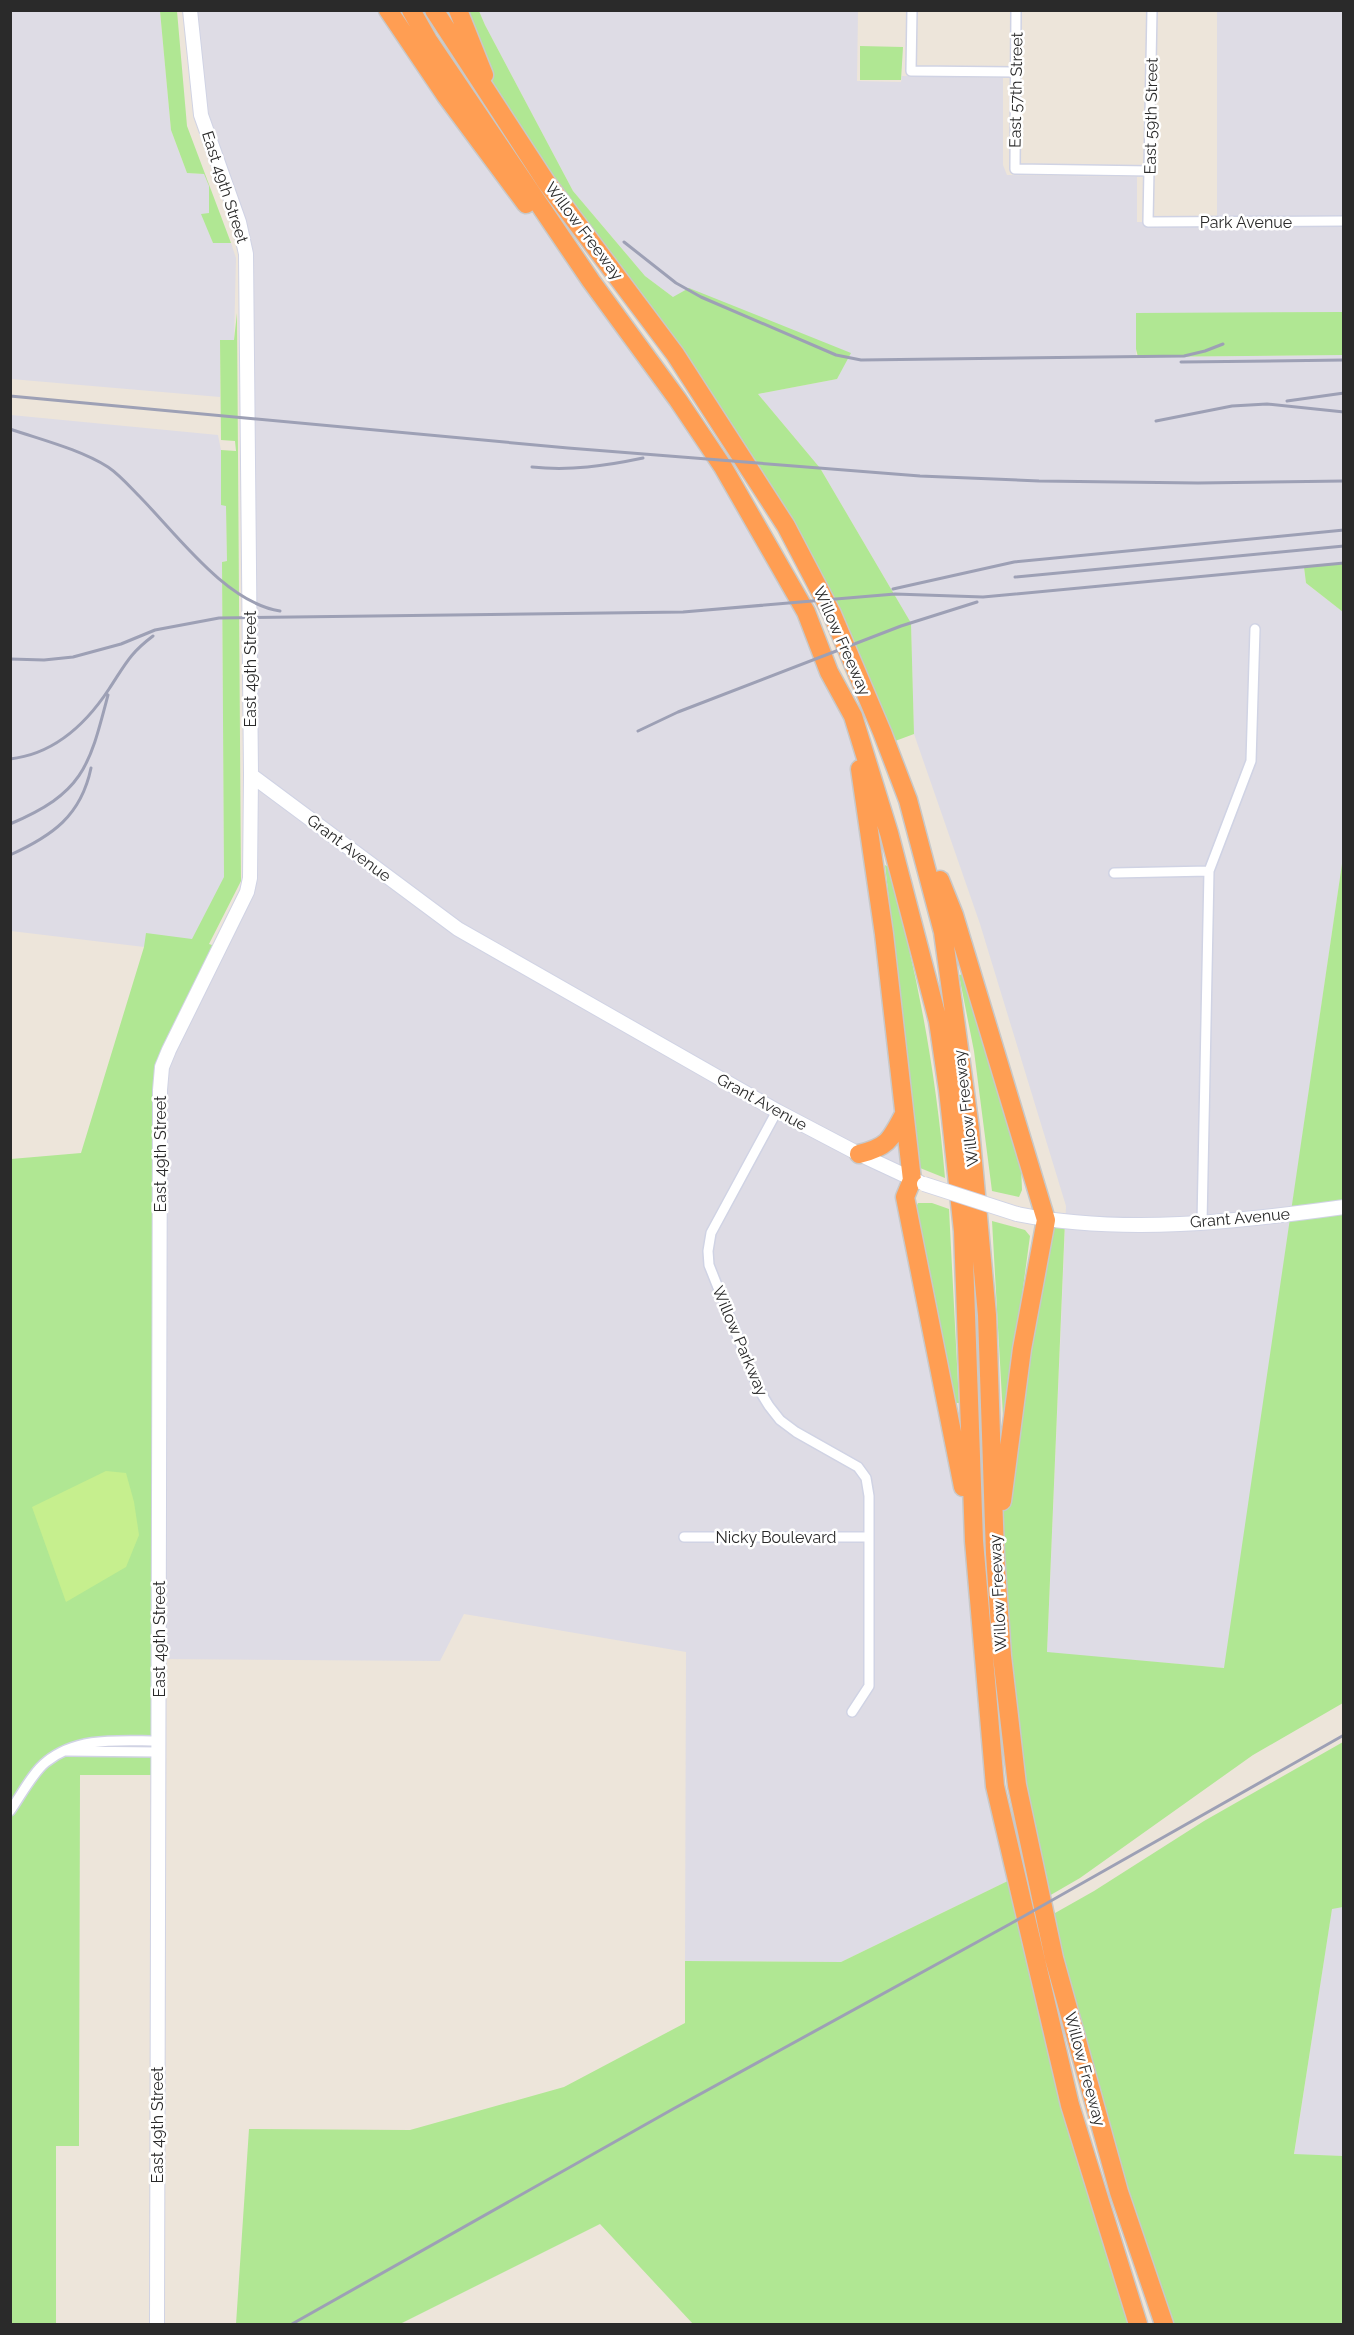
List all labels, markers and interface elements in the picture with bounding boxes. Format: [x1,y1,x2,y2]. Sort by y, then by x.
street label: East 57th Street [1005,31,1027,148]
street label: East 59th Street [1140,57,1162,175]
street label: East 49th Street [198,129,252,246]
street label: Willow Freeway [541,178,627,284]
street label: Park Avenue [1200,213,1292,232]
street label: Willow Freeway [809,583,875,699]
street label: East 49th Street [241,610,260,727]
street label: Grant Avenue [303,810,395,886]
street label: Willow Freeway [949,1048,983,1167]
street label: Grant Avenue [714,1069,810,1135]
street label: East 49th Street [151,1095,170,1212]
street label: Grant Avenue [1189,1204,1291,1232]
street label: Willow Parkway [708,1283,772,1399]
street label: Nicky Boulevard [715,1528,837,1547]
street label: Willow Freeway [985,1534,1011,1652]
street label: East 49th Street [150,1580,169,1697]
street label: Willow Freeway [1061,2010,1109,2129]
street label: East 49th Street [148,2066,167,2183]

